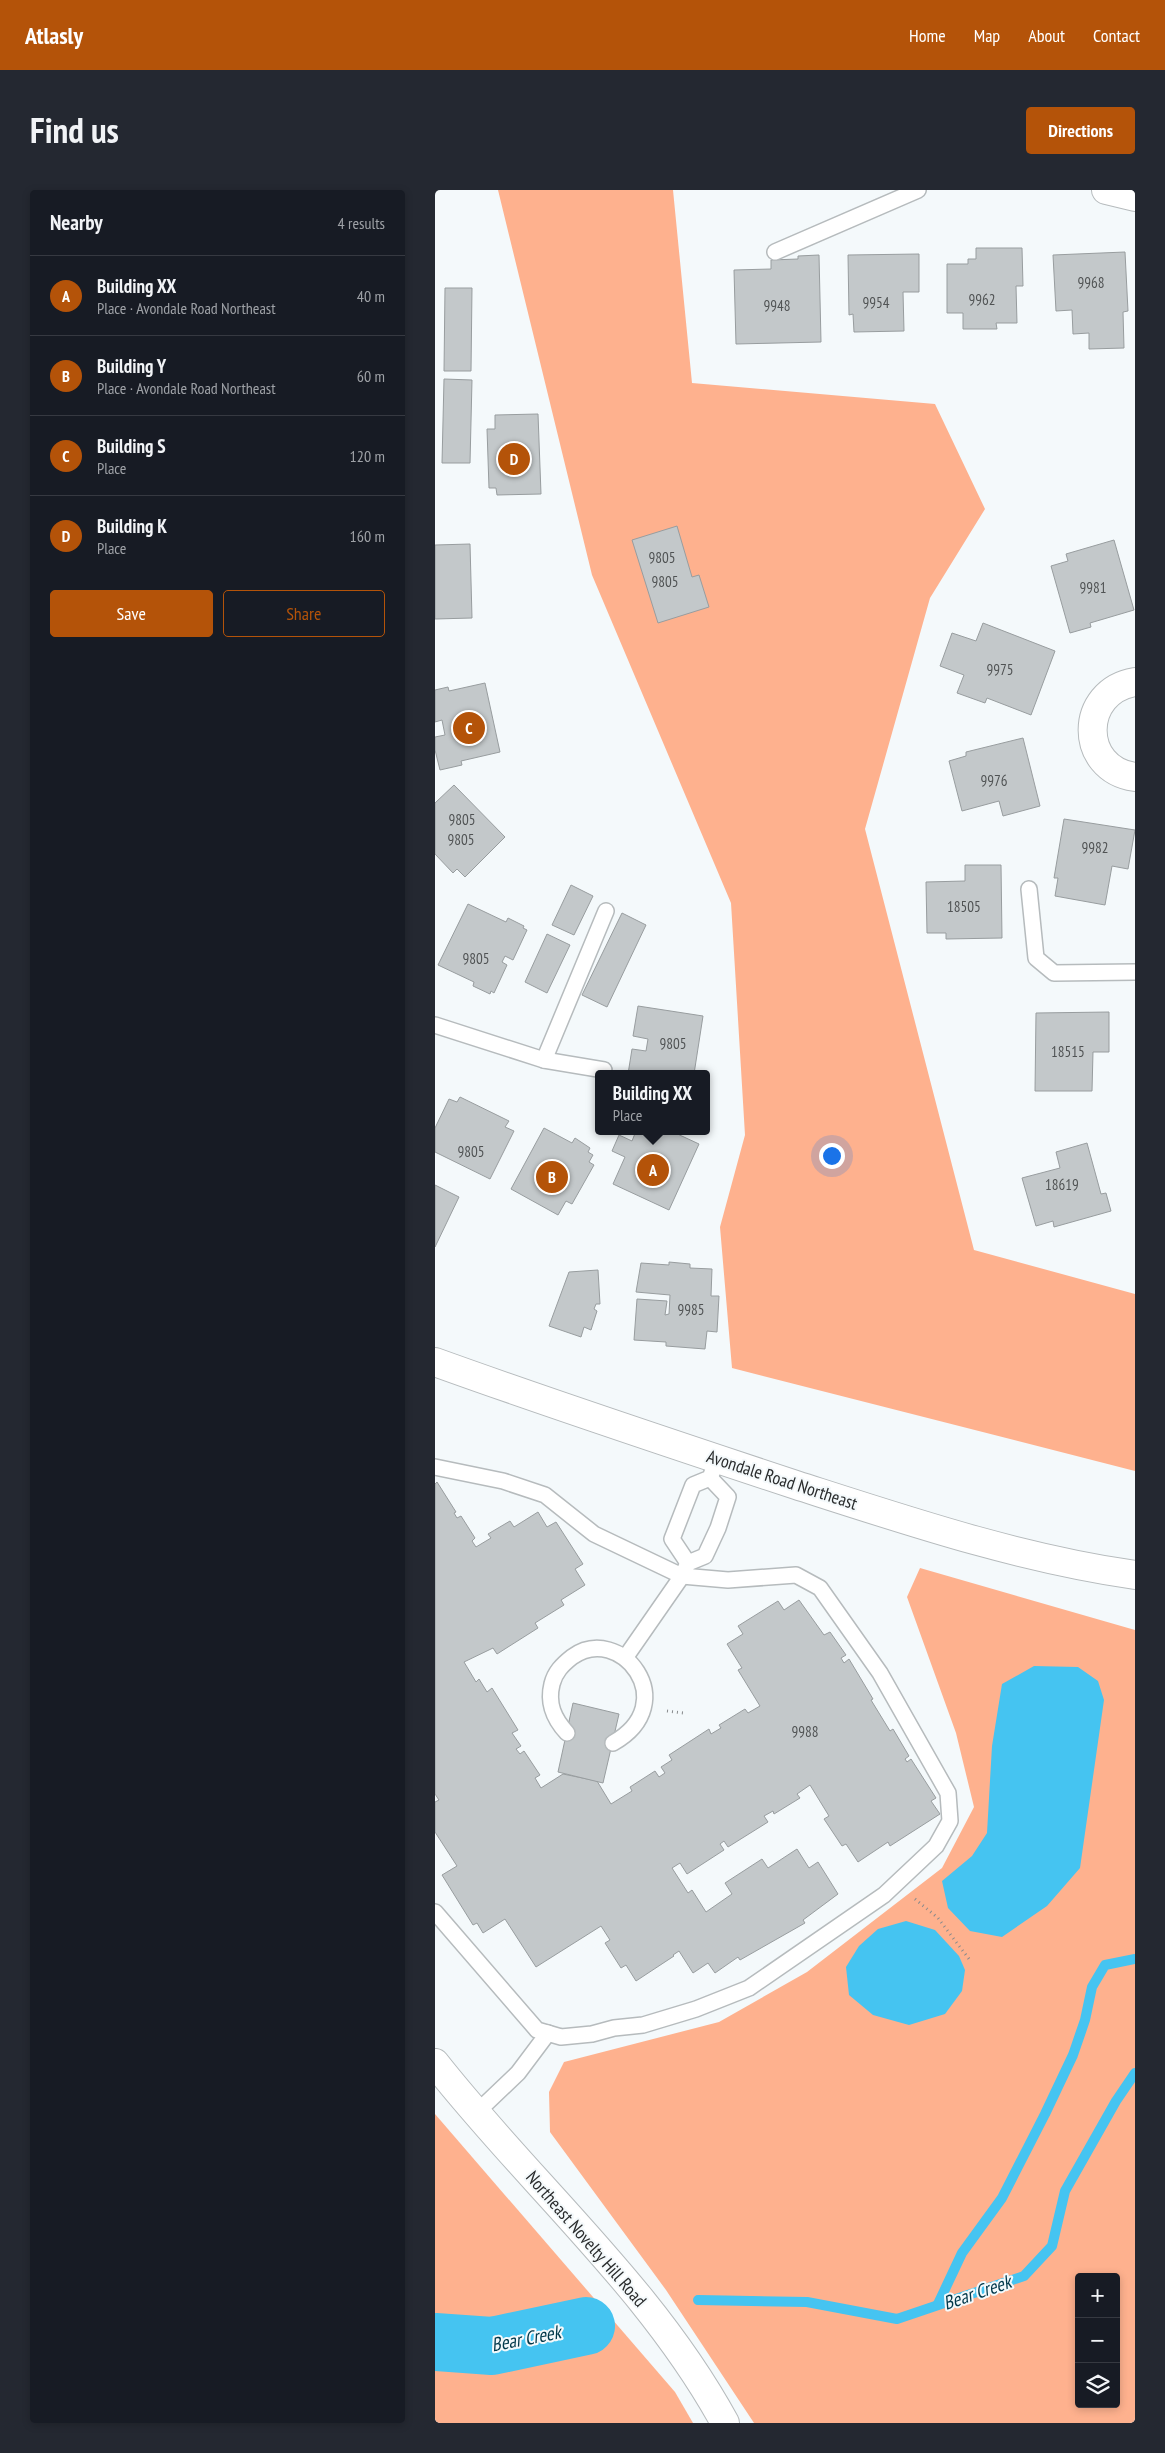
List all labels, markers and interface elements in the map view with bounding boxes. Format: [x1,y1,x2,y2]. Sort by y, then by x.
text: Atlasly [25,20,83,51]
text: Home [909,24,946,47]
text: Map [974,24,1000,47]
text: About [1028,24,1065,47]
text: Contact [1093,24,1140,47]
text: Find us [30,107,119,153]
button: Directions [1026,107,1135,154]
text: Nearby [50,209,103,236]
text: 4 results [338,213,385,233]
house number: 9968 [1077,273,1105,292]
text: Building XX [97,274,176,298]
text: A [62,286,70,306]
text: 40 m [357,286,385,306]
house number: 9962 [968,290,996,309]
house number: 9954 [862,293,890,312]
house number: 9948 [763,296,791,315]
text: Place · Avondale Road Northeast [97,298,276,318]
text: Building Y [97,354,166,378]
text: B [62,366,70,386]
text: 60 m [357,366,385,386]
text: Place · Avondale Road Northeast [97,378,276,398]
text: Building S [97,434,166,458]
pin: D [498,440,530,478]
text: C [62,446,70,466]
text: 120 m [350,446,385,466]
text: Place [97,458,126,478]
text: Building K [97,514,167,538]
text: D [62,526,70,546]
text: 160 m [350,526,385,546]
text: Place [97,538,126,558]
house number: 9805 [648,548,676,567]
house number: 9805 [651,572,679,591]
house number: 9981 [1079,578,1107,597]
button: Save [50,590,213,637]
button: Share [223,590,385,637]
house number: 9975 [986,660,1014,679]
pin: C [453,709,485,747]
house number: 9976 [980,771,1008,790]
house number: 9805 [448,810,476,829]
house number: 9805 [447,830,475,849]
house number: 9982 [1081,838,1109,857]
house number: 18505 [947,897,981,916]
house number: 9805 [462,949,490,968]
house number: 9805 [659,1034,687,1053]
house number: 18515 [1051,1042,1085,1061]
popup [595,1070,710,1135]
text: Building XX [613,1081,692,1105]
text: Place [613,1105,642,1125]
house number: 9805 [457,1142,485,1161]
your location [819,1143,845,1169]
pin: A [637,1151,669,1189]
pin: B [536,1158,568,1196]
house number: 18619 [1045,1175,1079,1194]
house number: 9985 [677,1300,705,1319]
street label: Avondale Road Northeast [704,1444,860,1515]
house number: 9988 [791,1722,819,1741]
street label: Northeast Novelty Hill Road [521,2166,652,2311]
water label: Bear Creek [940,2268,1017,2315]
map controls [1075,2273,1120,2408]
button: + [1075,2273,1120,2318]
button: − [1075,2318,1120,2363]
water label: Bear Creek [489,2319,565,2356]
button: layers [1075,2363,1120,2408]

